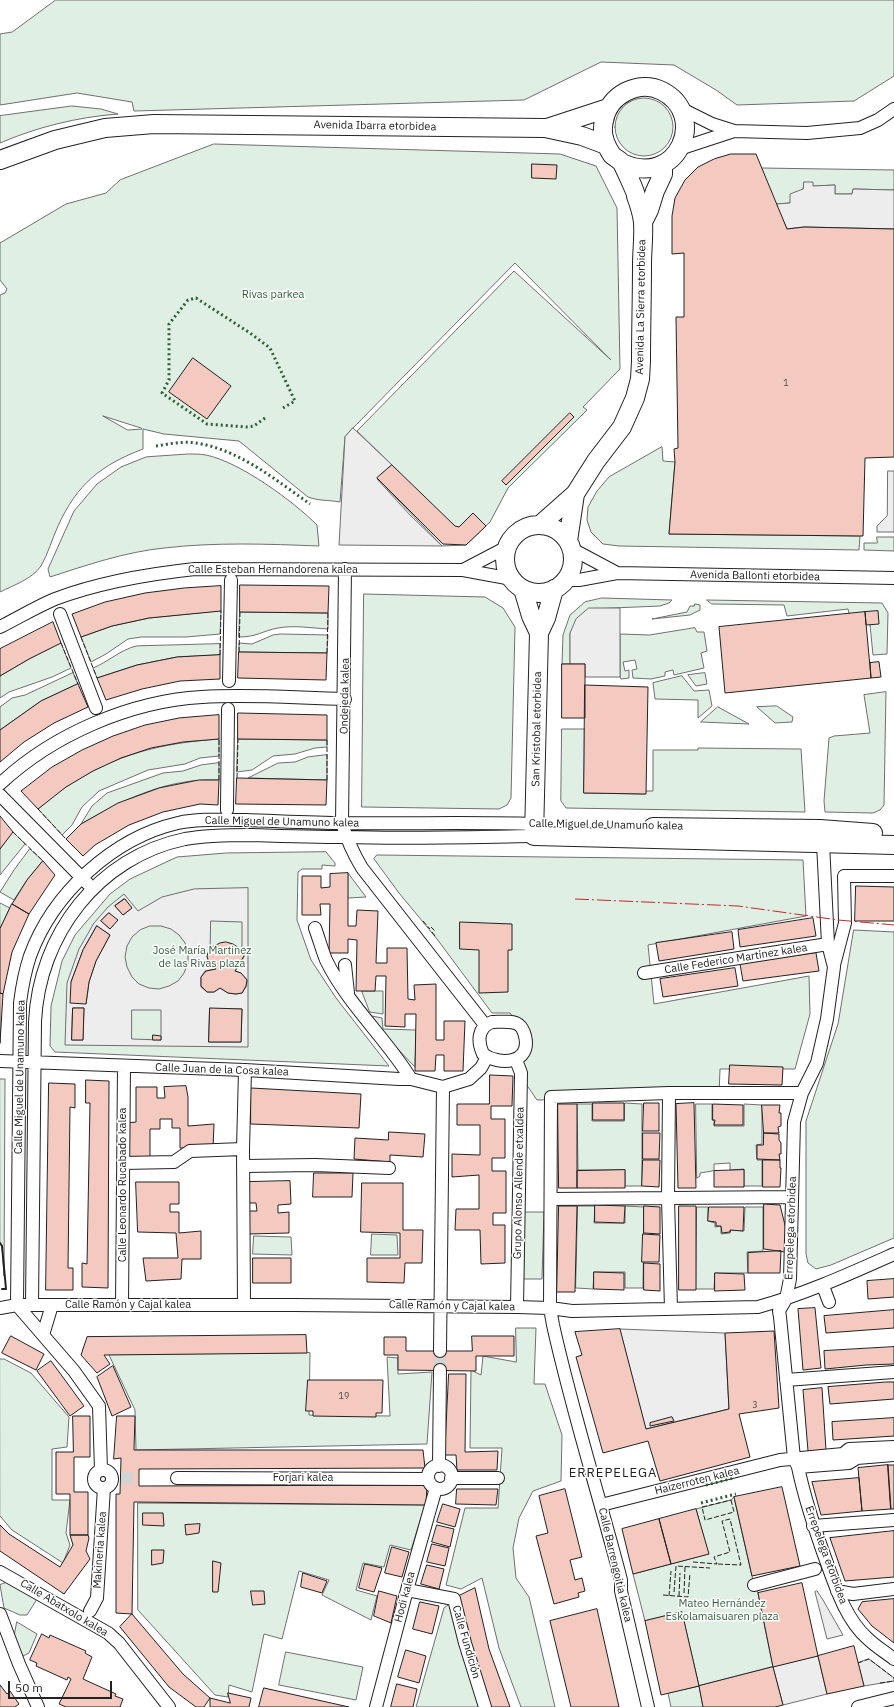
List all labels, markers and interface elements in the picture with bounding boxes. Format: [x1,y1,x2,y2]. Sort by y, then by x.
street label: Avenida Ibarra etorbidea [314,118,436,134]
street label: Avenida La Sierra etorbidea [633,239,649,375]
park label: Rivas parkea [242,288,304,302]
house number: 1 [783,378,789,388]
street label: Calle Esteban Hernandorena kalea [188,563,358,577]
street label: Avenida Ballonti etorbidea [690,568,820,584]
street label: Ondejeda kalea [338,658,352,734]
street label: San Kristobal etorbidea [529,671,545,787]
street label: Calle Miguel de Unamuno kalea [205,814,359,830]
street label: Calle Miguel de Unamuno kalea [529,817,683,833]
street label: Calle Federico Martínez kalea [664,941,808,977]
park label: José María Martinez de las Rivas plaza [153,944,251,970]
street label: Calle Miguel de Unamuno kalea [12,1000,28,1154]
street label: Calle Juan de la Cosa kalea [155,1061,289,1079]
street label: Grupo Alonso Allende etxaldea [511,1107,527,1259]
street label: Calle Leonardo Rucabado kalea [116,1108,130,1262]
street label: Errepelega etorbidea [783,1176,799,1280]
street label: Calle Ramón y Cajal kalea [65,1298,191,1312]
street label: Calle Ramón y Cajal kalea [389,1298,515,1314]
house number: 19 [339,1391,349,1401]
house number: 3 [752,1400,758,1410]
street label: Haizerroten kalea [653,1464,741,1498]
district label: ERREPELEGA [569,1465,657,1481]
street label: Forjari kalea [273,1471,333,1485]
street label: Errepelega etorbidea [802,1504,850,1606]
street label: Calle Barrengoitia kalea [595,1507,635,1623]
street label: Makineria kalea [91,1511,109,1589]
street label: Hodi kalea [392,1570,418,1624]
street label: Calle Abatxolo kalea [18,1577,110,1639]
park label: Mateo Hernández Eskolamaisuaren plaza [665,1597,779,1623]
street label: Calle Fundición [449,1604,483,1680]
scale bar [10,1673,114,1699]
text: 50 m [15,1680,43,1695]

